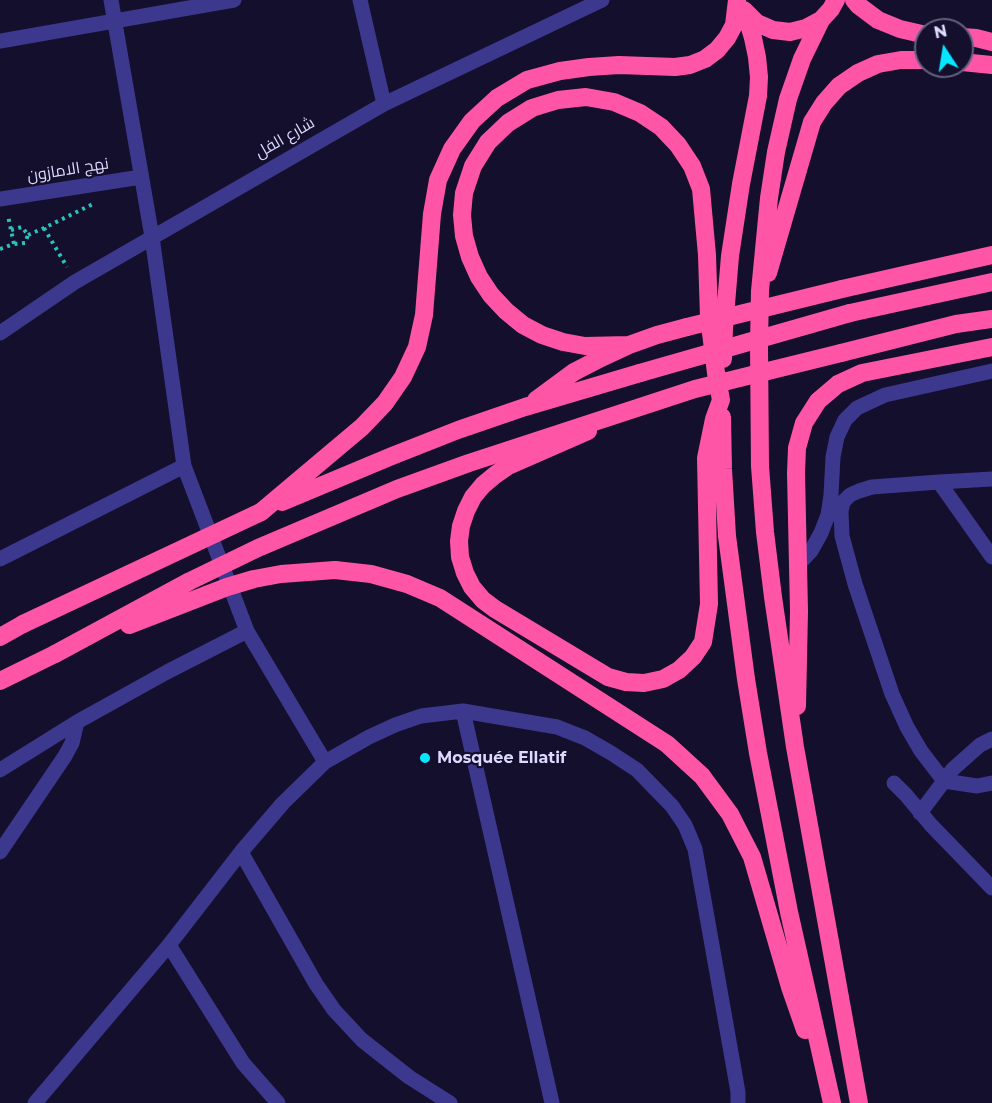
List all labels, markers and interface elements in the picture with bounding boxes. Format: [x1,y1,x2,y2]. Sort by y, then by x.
north arrow [914,18,974,78]
text: N [932,21,949,42]
street label: شارع الفل [252,113,318,163]
street label: نهج الامازون [26,154,110,186]
place label: Mosquée Ellatif [437,748,566,768]
marker: Mosquée Ellatif [418,751,432,765]

